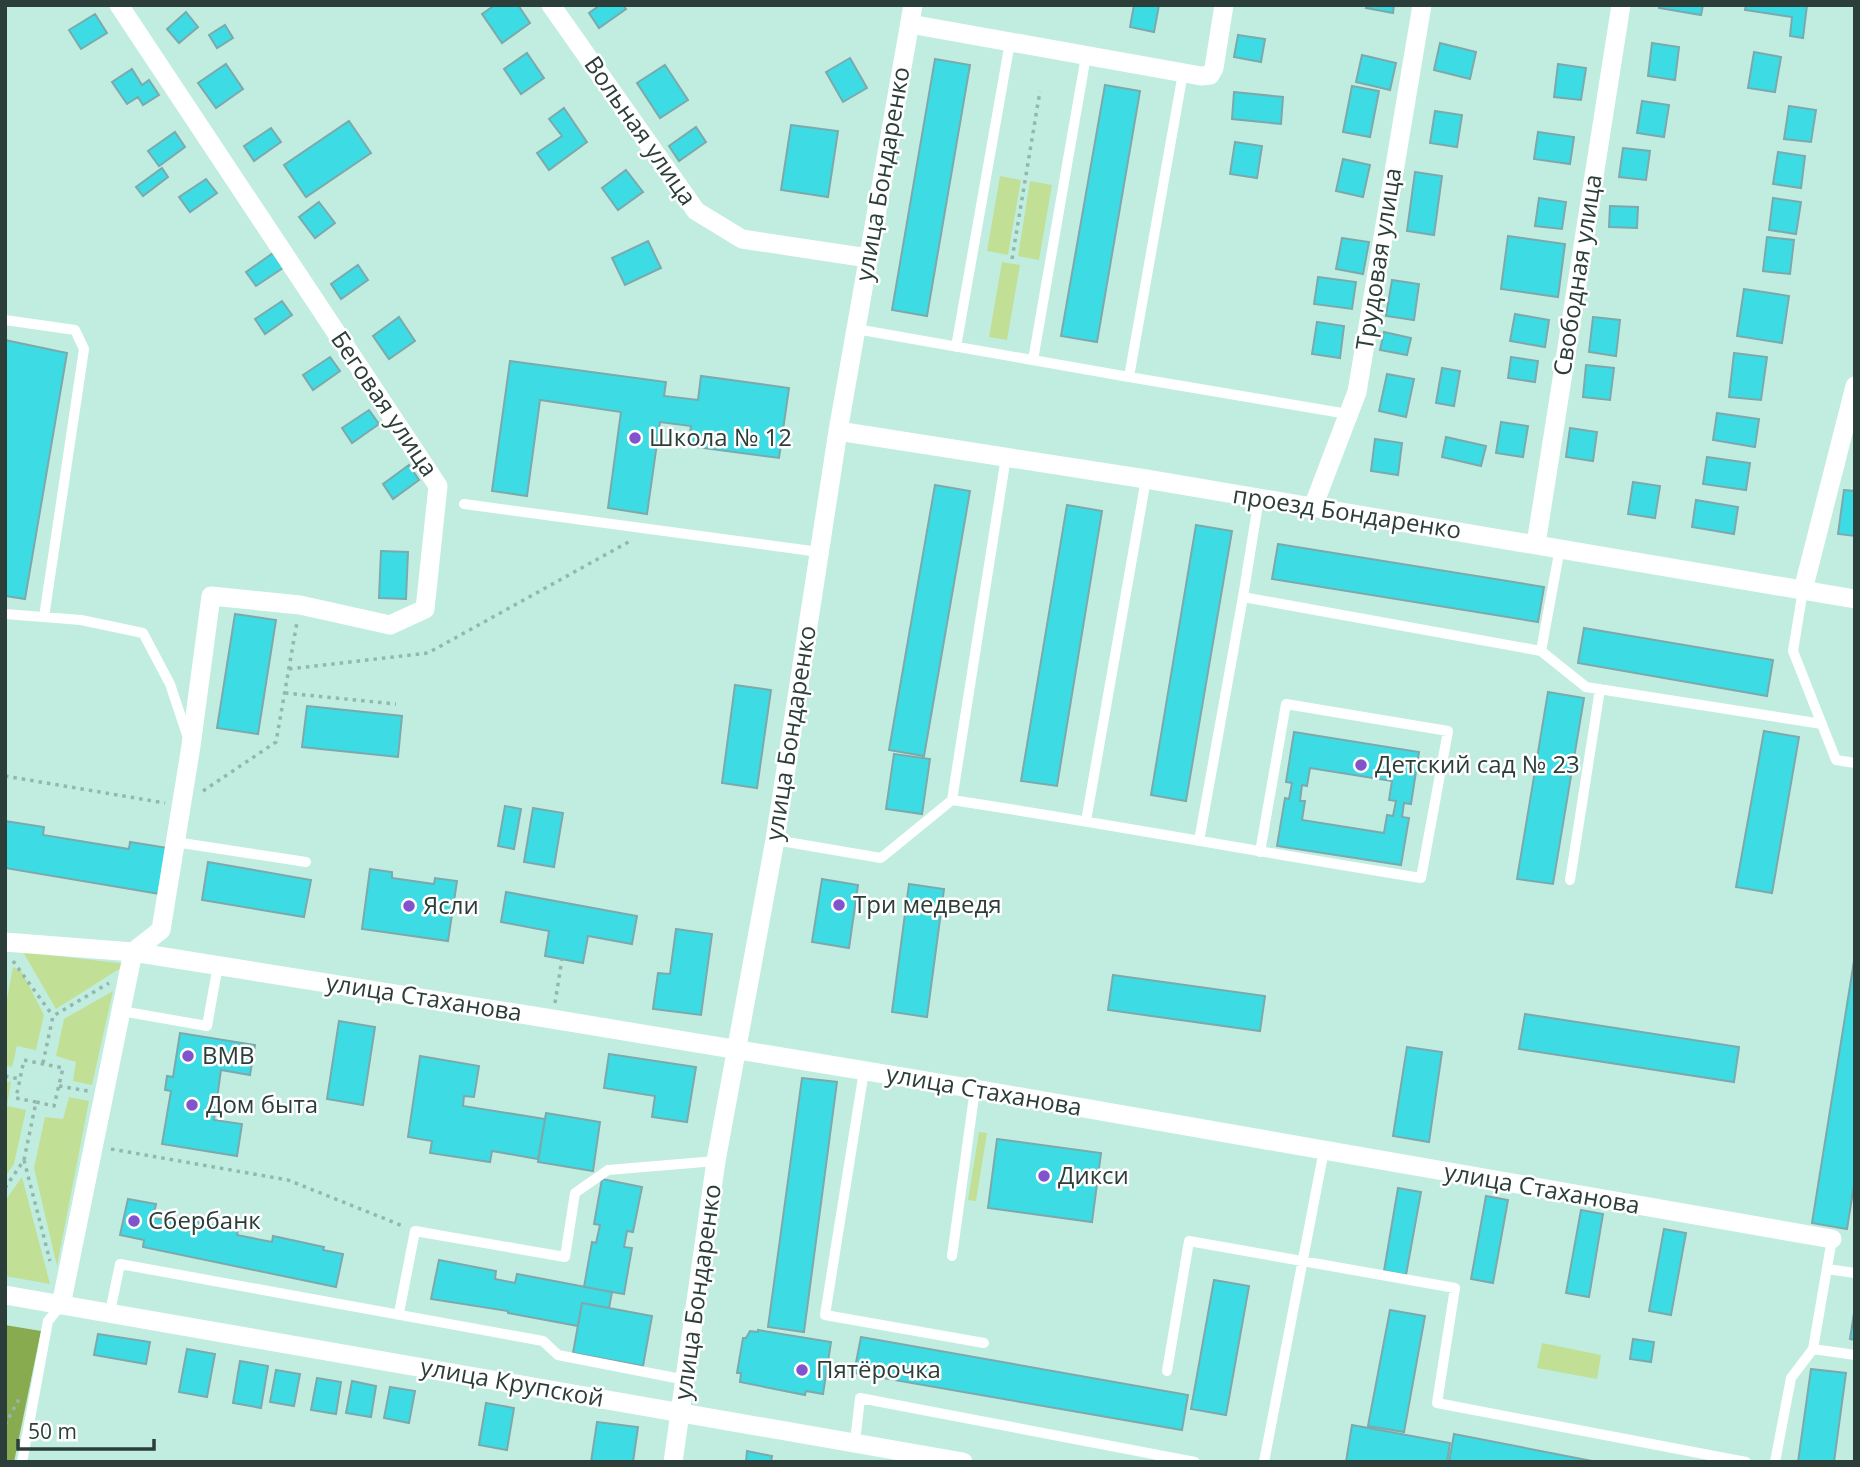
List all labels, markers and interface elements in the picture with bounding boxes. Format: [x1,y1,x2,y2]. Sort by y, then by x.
street label: Вольная улица [577,49,705,211]
street label: улица Бондаренко [846,64,917,284]
street label: Трудовая улица [1347,165,1408,352]
street label: Свободная улица [1544,172,1609,378]
street label: Беговая улица [324,324,446,482]
place label: Школа № 12 [649,420,792,453]
marker: Школа № 12 [627,430,643,446]
street label: проезд Бондаренко [1231,477,1464,546]
street label: улица Бондаренко [756,623,823,843]
place label: Детский сад № 23 [1375,747,1580,780]
marker: Детский сад № 23 [1353,757,1369,773]
place label: Три медведя [853,887,1002,920]
place label: Ясли [423,888,479,921]
marker: Три медведя [831,897,847,913]
marker: Ясли [401,898,417,914]
street label: улица Стаханова [324,965,525,1028]
place label: ВМВ [202,1038,255,1071]
marker: ВМВ [180,1048,196,1064]
street label: улица Стаханова [884,1056,1085,1123]
place label: Дом быта [206,1087,318,1120]
marker: Дом быта [184,1097,200,1113]
street label: улица Стаханова [1442,1154,1643,1221]
place label: Дикси [1058,1158,1129,1191]
marker: Дикси [1036,1168,1052,1184]
street label: улица Бондаренко [665,1182,728,1402]
place label: Сбербанк [148,1203,261,1236]
marker: Сбербанк [126,1213,142,1229]
street label: улица Крупской [418,1349,606,1414]
place label: Пятёрочка [816,1352,941,1385]
marker: Пятёрочка [794,1362,810,1378]
scale bar [18,1408,154,1452]
text: 50 m [28,1417,77,1445]

